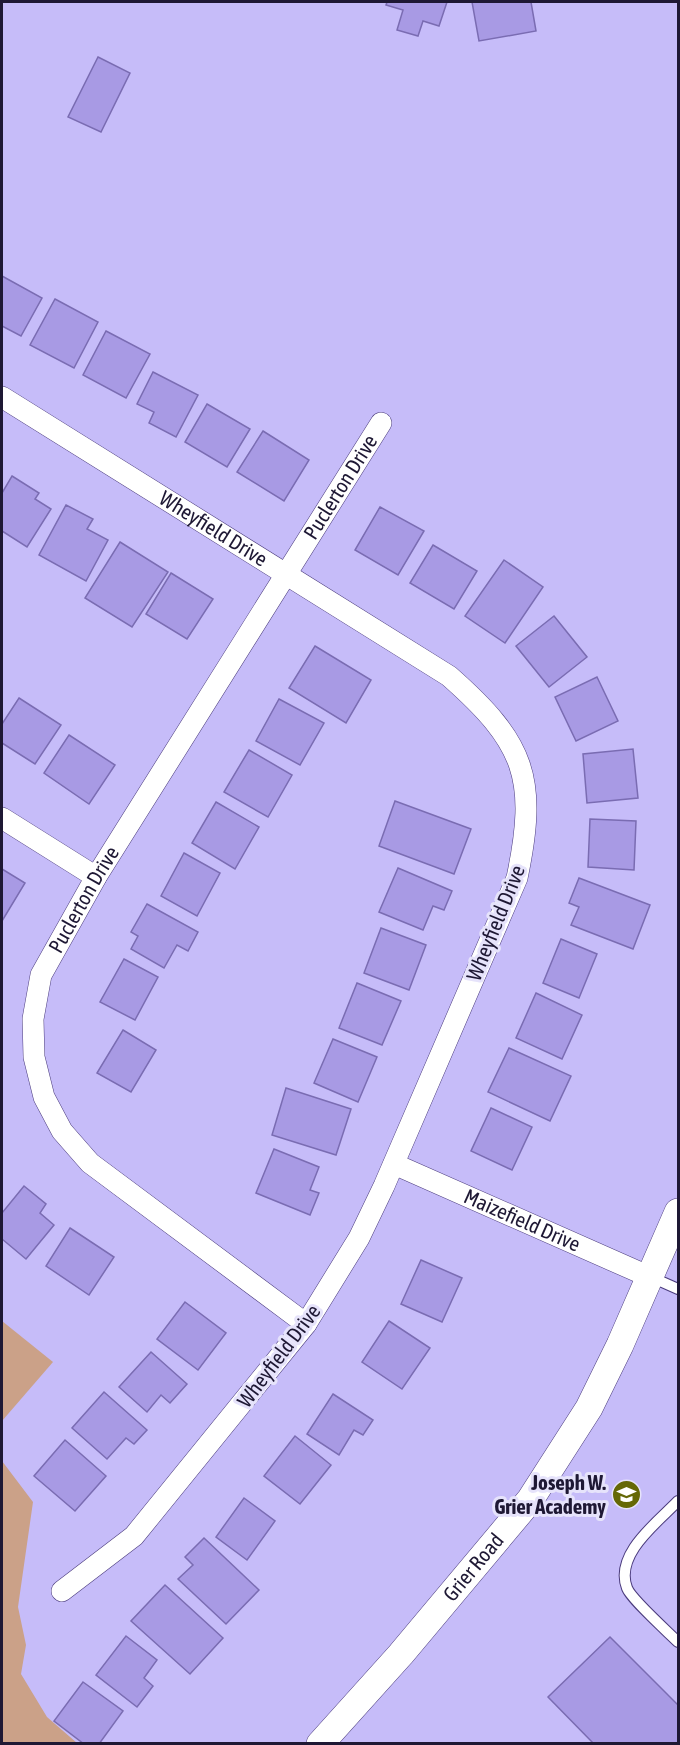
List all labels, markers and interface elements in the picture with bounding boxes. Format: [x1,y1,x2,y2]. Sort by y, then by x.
street label: Puclerton Drive [298,430,382,543]
street label: Wheyfield Drive [155,485,272,571]
street label: Puclerton Drive [43,842,123,957]
street label: Wheyfield Drive [461,861,529,984]
street label: Maizefield Drive [461,1183,584,1256]
street label: Wheyfield Drive [232,1299,325,1412]
place label: Joseph W. Grier Academy [494,1470,606,1518]
school or university icon: Joseph W. Grier Academy [611,1479,643,1511]
street label: Grier Road [438,1528,508,1606]

